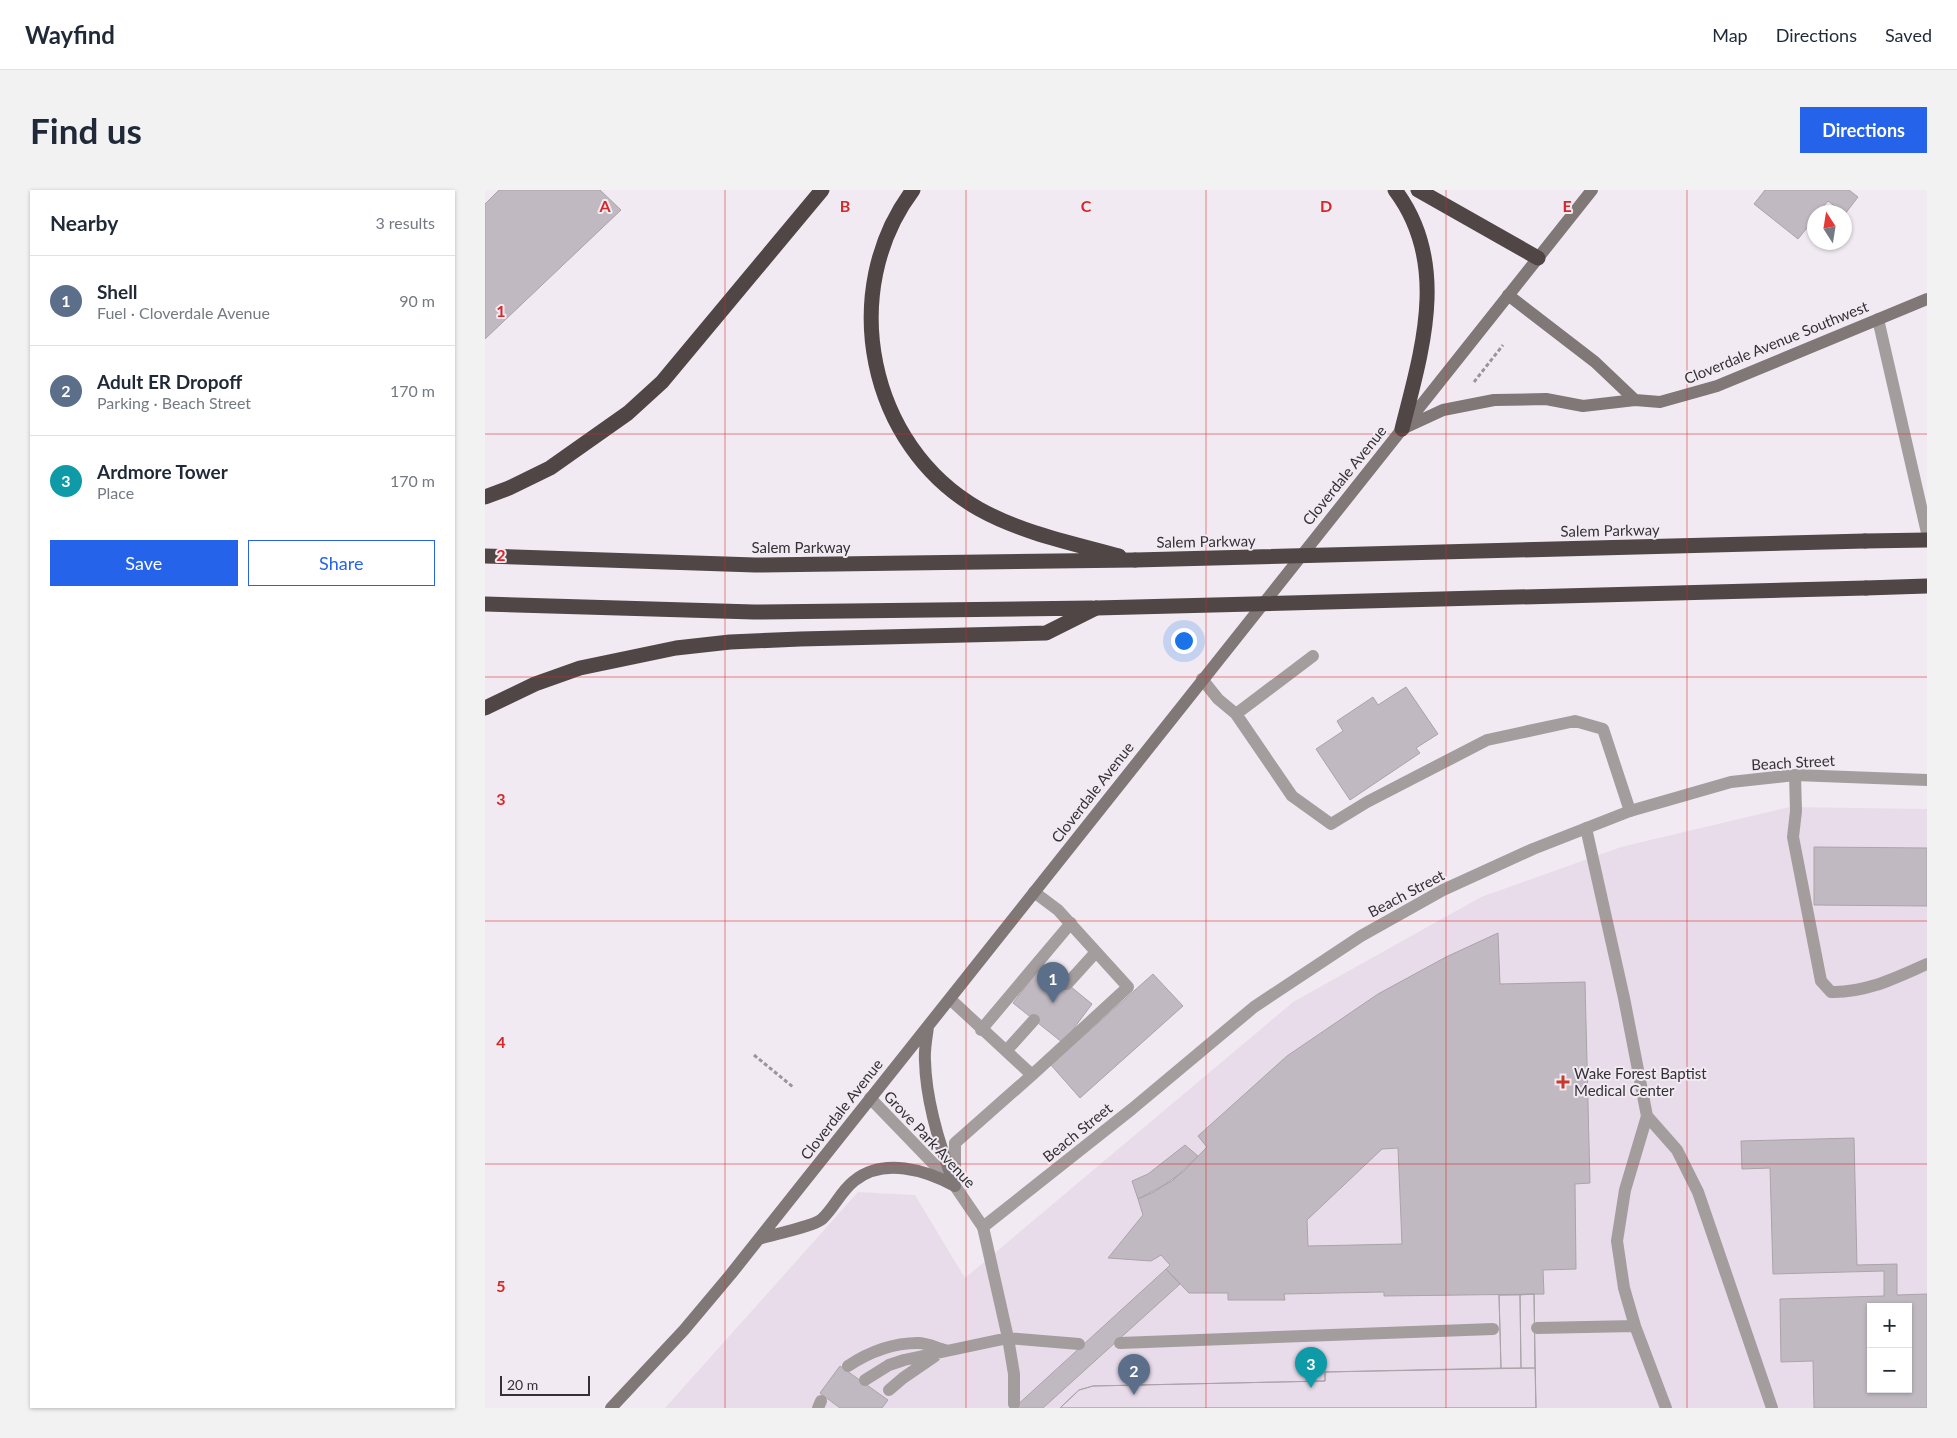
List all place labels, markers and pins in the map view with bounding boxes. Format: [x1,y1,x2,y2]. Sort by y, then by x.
pin: 1 [1037,962,1069,1003]
place label: Wake Forest Baptist Medical Center [1574,1064,1707,1099]
marker: Wake Forest Baptist Medical Center [1556,1075,1570,1089]
pin: 3 [1295,1347,1327,1388]
pin: 2 [1118,1354,1150,1395]

